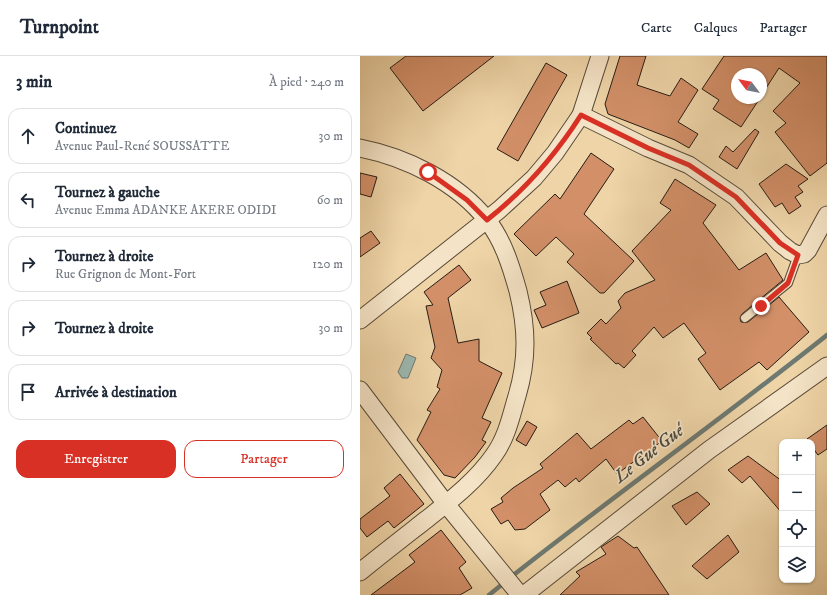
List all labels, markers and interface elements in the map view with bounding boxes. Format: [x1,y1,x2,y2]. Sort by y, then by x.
text: Turnpoint [20,16,99,39]
text: Carte [641,19,672,37]
text: Calques [694,19,737,37]
text: Partager [759,19,807,37]
north arrow [731,68,767,104]
text: 3 min [16,71,52,93]
text: À pied · 240 m [269,74,344,90]
text: Continuez [55,119,116,138]
icon: ahead [17,125,39,147]
text: 30 m [319,128,343,144]
text: Avenue Paul-René SOUSSATTE [55,138,229,154]
route start [419,163,437,181]
text: Tournez à gauche [55,183,160,202]
icon: left [17,189,39,211]
text: 60 m [317,192,343,208]
text: Avenue Emma ADANKE AKERE ODIDI [55,202,276,218]
text: Tournez à droite [55,247,153,266]
icon: right [17,253,39,275]
text: 120 m [312,256,343,272]
text: Rue Grignon de Mont-Fort [55,266,196,282]
route end [752,297,770,315]
icon: right [17,317,39,339]
text: Tournez à droite [55,319,153,338]
text: 30 m [319,320,343,336]
icon: arrive [17,381,39,403]
text: Arrivée à destination [55,383,177,402]
water label: Le Gué Gué [609,418,690,489]
map controls [779,439,815,583]
button: + [779,439,815,475]
button: Enregistrer [16,440,176,478]
button: Partager [184,440,344,478]
button: − [779,475,815,511]
button: locate [779,511,815,547]
button: layers [779,547,815,583]

